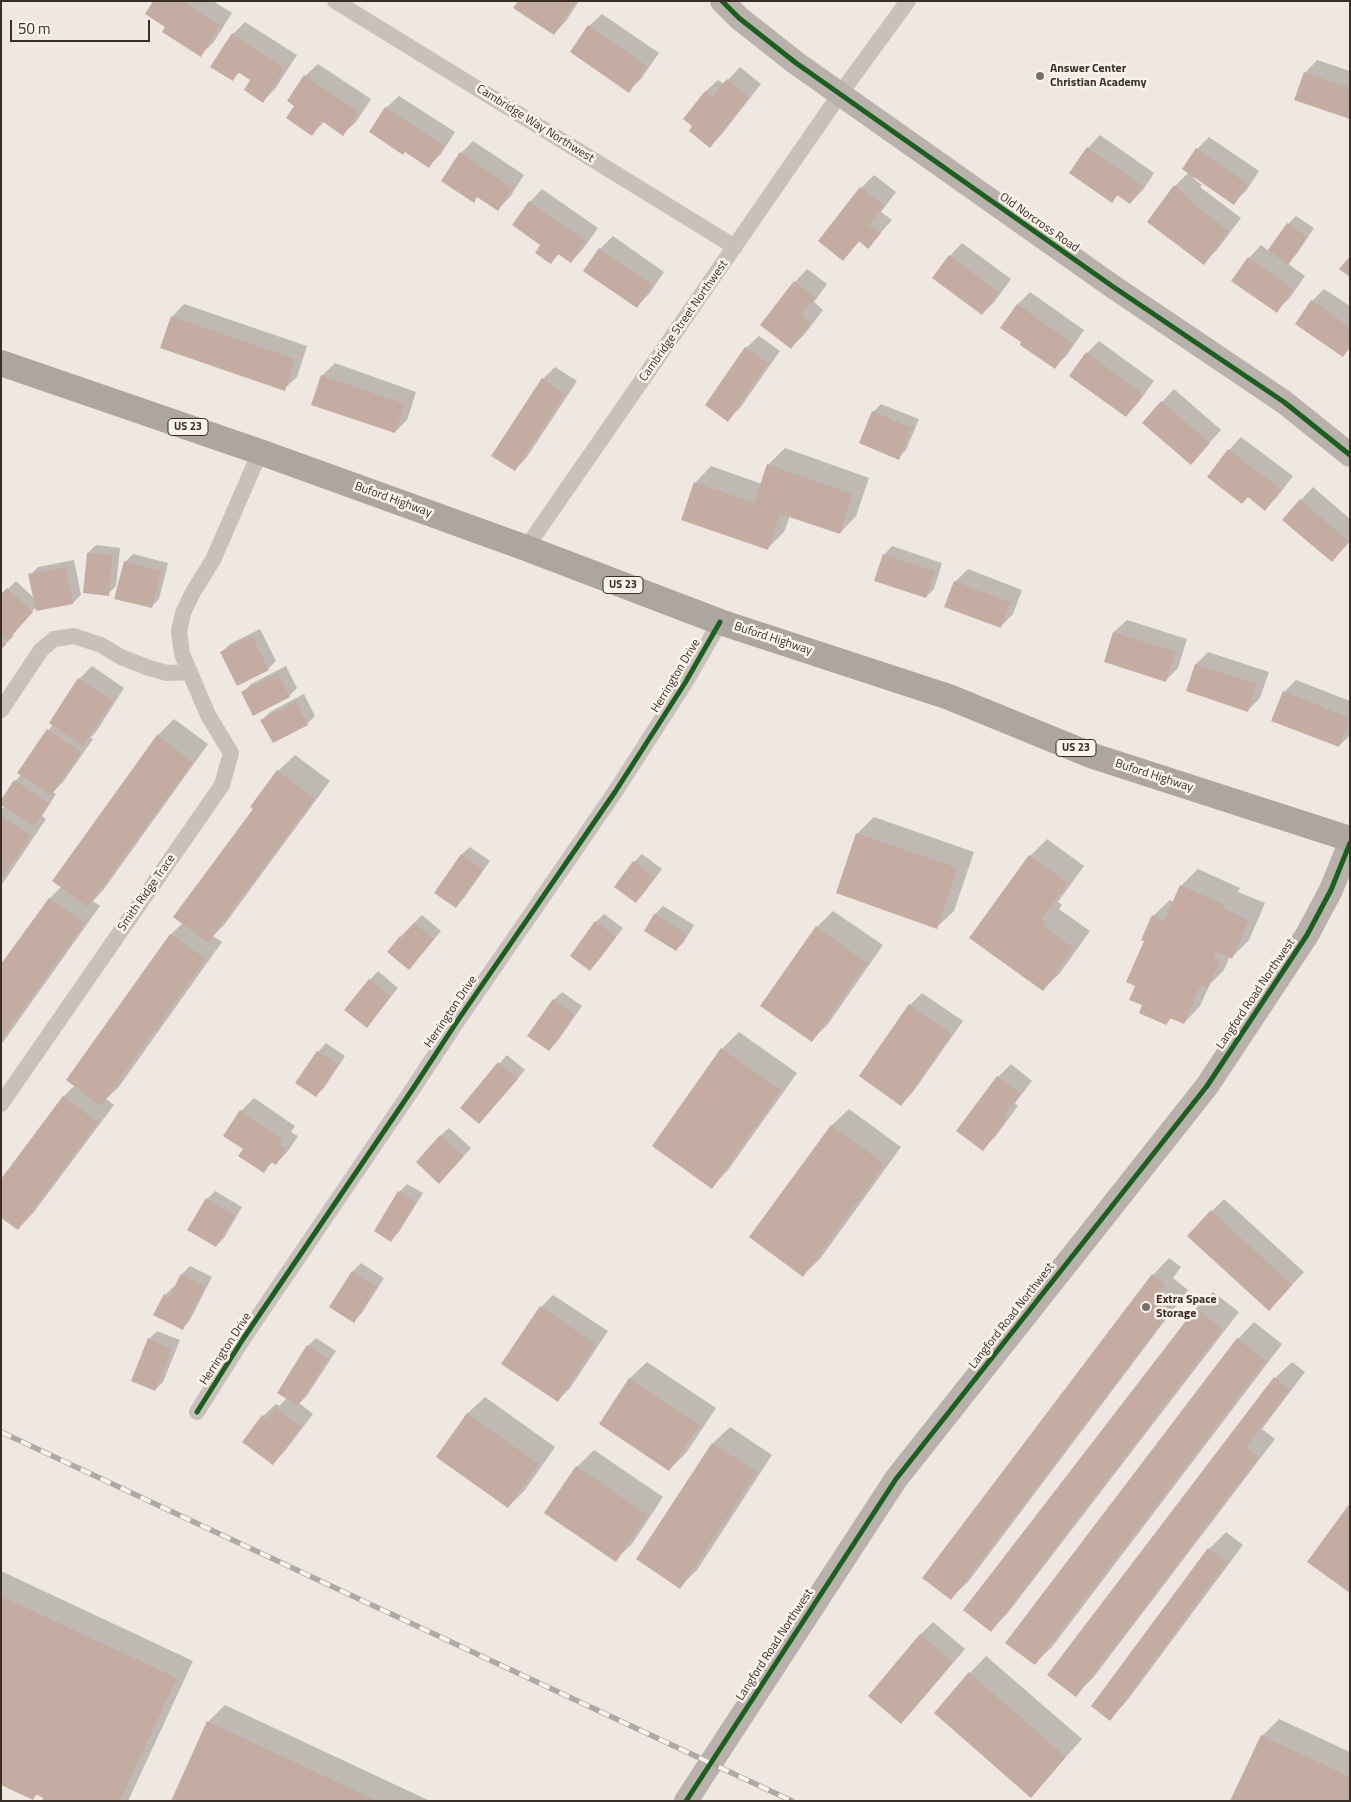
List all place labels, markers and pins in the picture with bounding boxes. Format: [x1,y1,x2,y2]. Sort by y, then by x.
place label: Answer Center Christian Academy [1050,62,1147,90]
marker: Answer Center Christian Academy [1034,70,1046,82]
place label: Extra Space Storage [1156,1293,1217,1321]
marker: Extra Space Storage [1140,1301,1152,1313]

